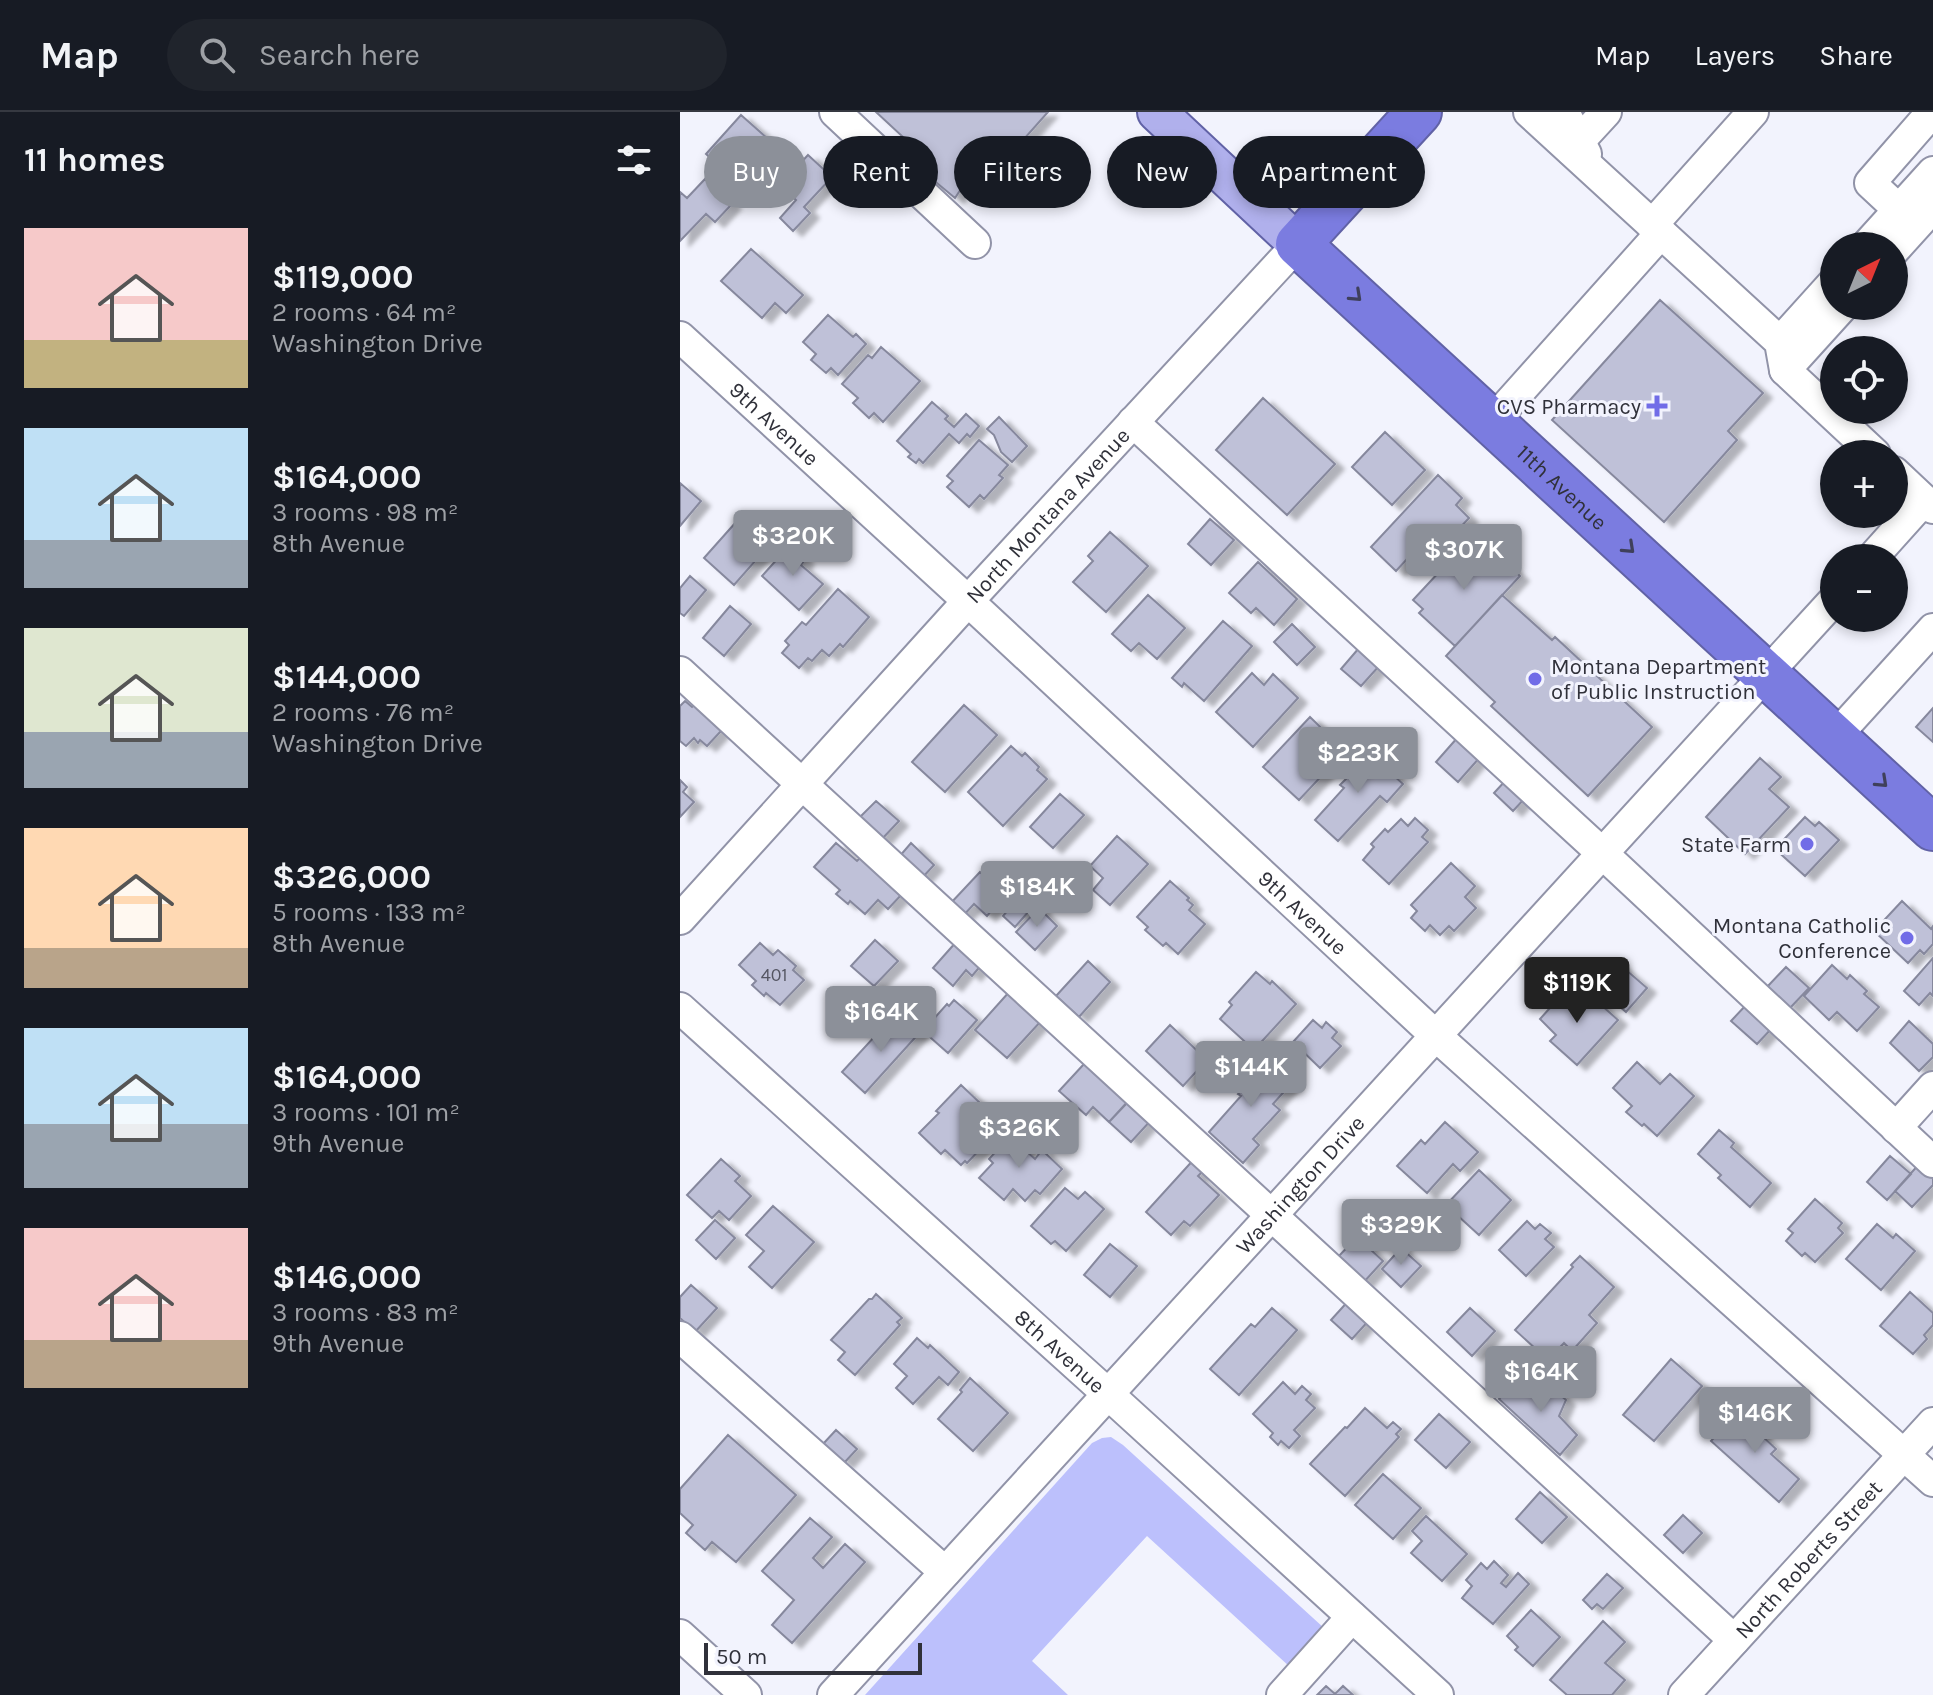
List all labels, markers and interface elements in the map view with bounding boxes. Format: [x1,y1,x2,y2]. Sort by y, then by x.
search box [167,19,727,91]
text: Map [40,33,119,78]
icon: search [195,33,239,77]
text: Search here [259,37,420,73]
text: Map [1595,39,1650,72]
text: Layers [1694,39,1775,72]
text: Share [1819,39,1893,72]
chip: Buy [704,136,807,208]
chip: Rent [823,136,938,208]
chip: Filters [954,136,1091,208]
chip: New [1107,136,1217,208]
chip: Apartment [1233,136,1425,208]
icon: filters [612,138,656,182]
text: 11 homes [24,140,166,180]
north arrow [1820,232,1908,320]
map controls [1820,232,1908,632]
text: $119,000 [272,257,414,297]
icon: home [88,260,184,356]
one-way arrow [1346,287,1361,301]
text: 2 rooms · 64 m² [272,297,456,328]
text: Washington Drive [272,328,483,359]
button: locate [1820,336,1908,424]
street label: 9th Avenue [724,377,824,472]
place label: CVS Pharmacy [1497,394,1641,420]
marker: CVS Pharmacy [1648,397,1666,415]
street label: North Montana Avenue [961,423,1136,609]
street label: 11th Avenue [1511,440,1612,536]
button: + [1820,440,1908,528]
text: $164,000 [272,457,422,497]
icon: home [88,460,184,556]
text: 3 rooms · 98 m² [272,497,458,528]
pin: $320K [737,510,849,578]
text: $320K [751,520,835,551]
pin: $307K [1408,524,1520,592]
text: 8th Avenue [272,528,405,559]
text: $307K [1424,534,1504,565]
one-way arrow [1620,539,1635,553]
button: − [1820,544,1908,632]
place label: Montana Department of Public Instruction [1551,654,1766,705]
text: $144,000 [272,657,421,697]
icon: home [88,660,184,756]
marker: Montana Department of Public Instruction [1526,670,1544,688]
text: 2 rooms · 76 m² [272,697,454,728]
pin: $223K [1302,727,1414,795]
text: Washington Drive [272,728,483,759]
text: $223K [1317,737,1399,768]
one-way arrow [1873,772,1887,787]
place label: State Farm [1681,832,1791,858]
marker: State Farm [1798,835,1816,853]
text: $326,000 [272,857,431,897]
icon: home [88,860,184,956]
pin: $184K [981,861,1093,929]
street label: 9th Avenue [1252,865,1352,961]
text: $184K [999,871,1075,902]
text: 5 rooms · 133 m² [272,897,466,928]
place label: Montana Catholic Conference [1713,913,1891,964]
text: 8th Avenue [272,928,405,959]
marker: Montana Catholic Conference [1898,929,1916,947]
pin: $119K [1521,957,1633,1025]
house number: 401 [761,964,787,986]
text: $119K [1542,967,1612,998]
pin: $164K [825,986,937,1054]
text: $164K [843,996,919,1027]
pin: $144K [1195,1041,1307,1109]
text: $144K [1213,1051,1289,1082]
text: $164,000 [272,1057,422,1097]
icon: home [88,1060,184,1156]
text: 3 rooms · 101 m² [272,1097,460,1128]
pin: $326K [963,1102,1075,1170]
street label: Washington Drive [1231,1110,1370,1260]
text: $326K [978,1112,1060,1143]
text: 9th Avenue [272,1128,404,1159]
pin: $329K [1345,1199,1457,1267]
text: $329K [1360,1209,1442,1240]
text: $146,000 [272,1257,422,1297]
icon: home [88,1260,184,1356]
text: 3 rooms · 83 m² [272,1297,459,1328]
street label: 8th Avenue [1009,1304,1110,1399]
text: 9th Avenue [272,1328,404,1359]
pin: $164K [1485,1346,1597,1414]
text: $164K [1503,1356,1579,1387]
pin: $146K [1699,1387,1811,1455]
text: $146K [1717,1397,1793,1428]
street label: North Roberts Street [1730,1475,1888,1644]
scale bar [704,1639,922,1675]
text: 50 m [716,1644,767,1670]

